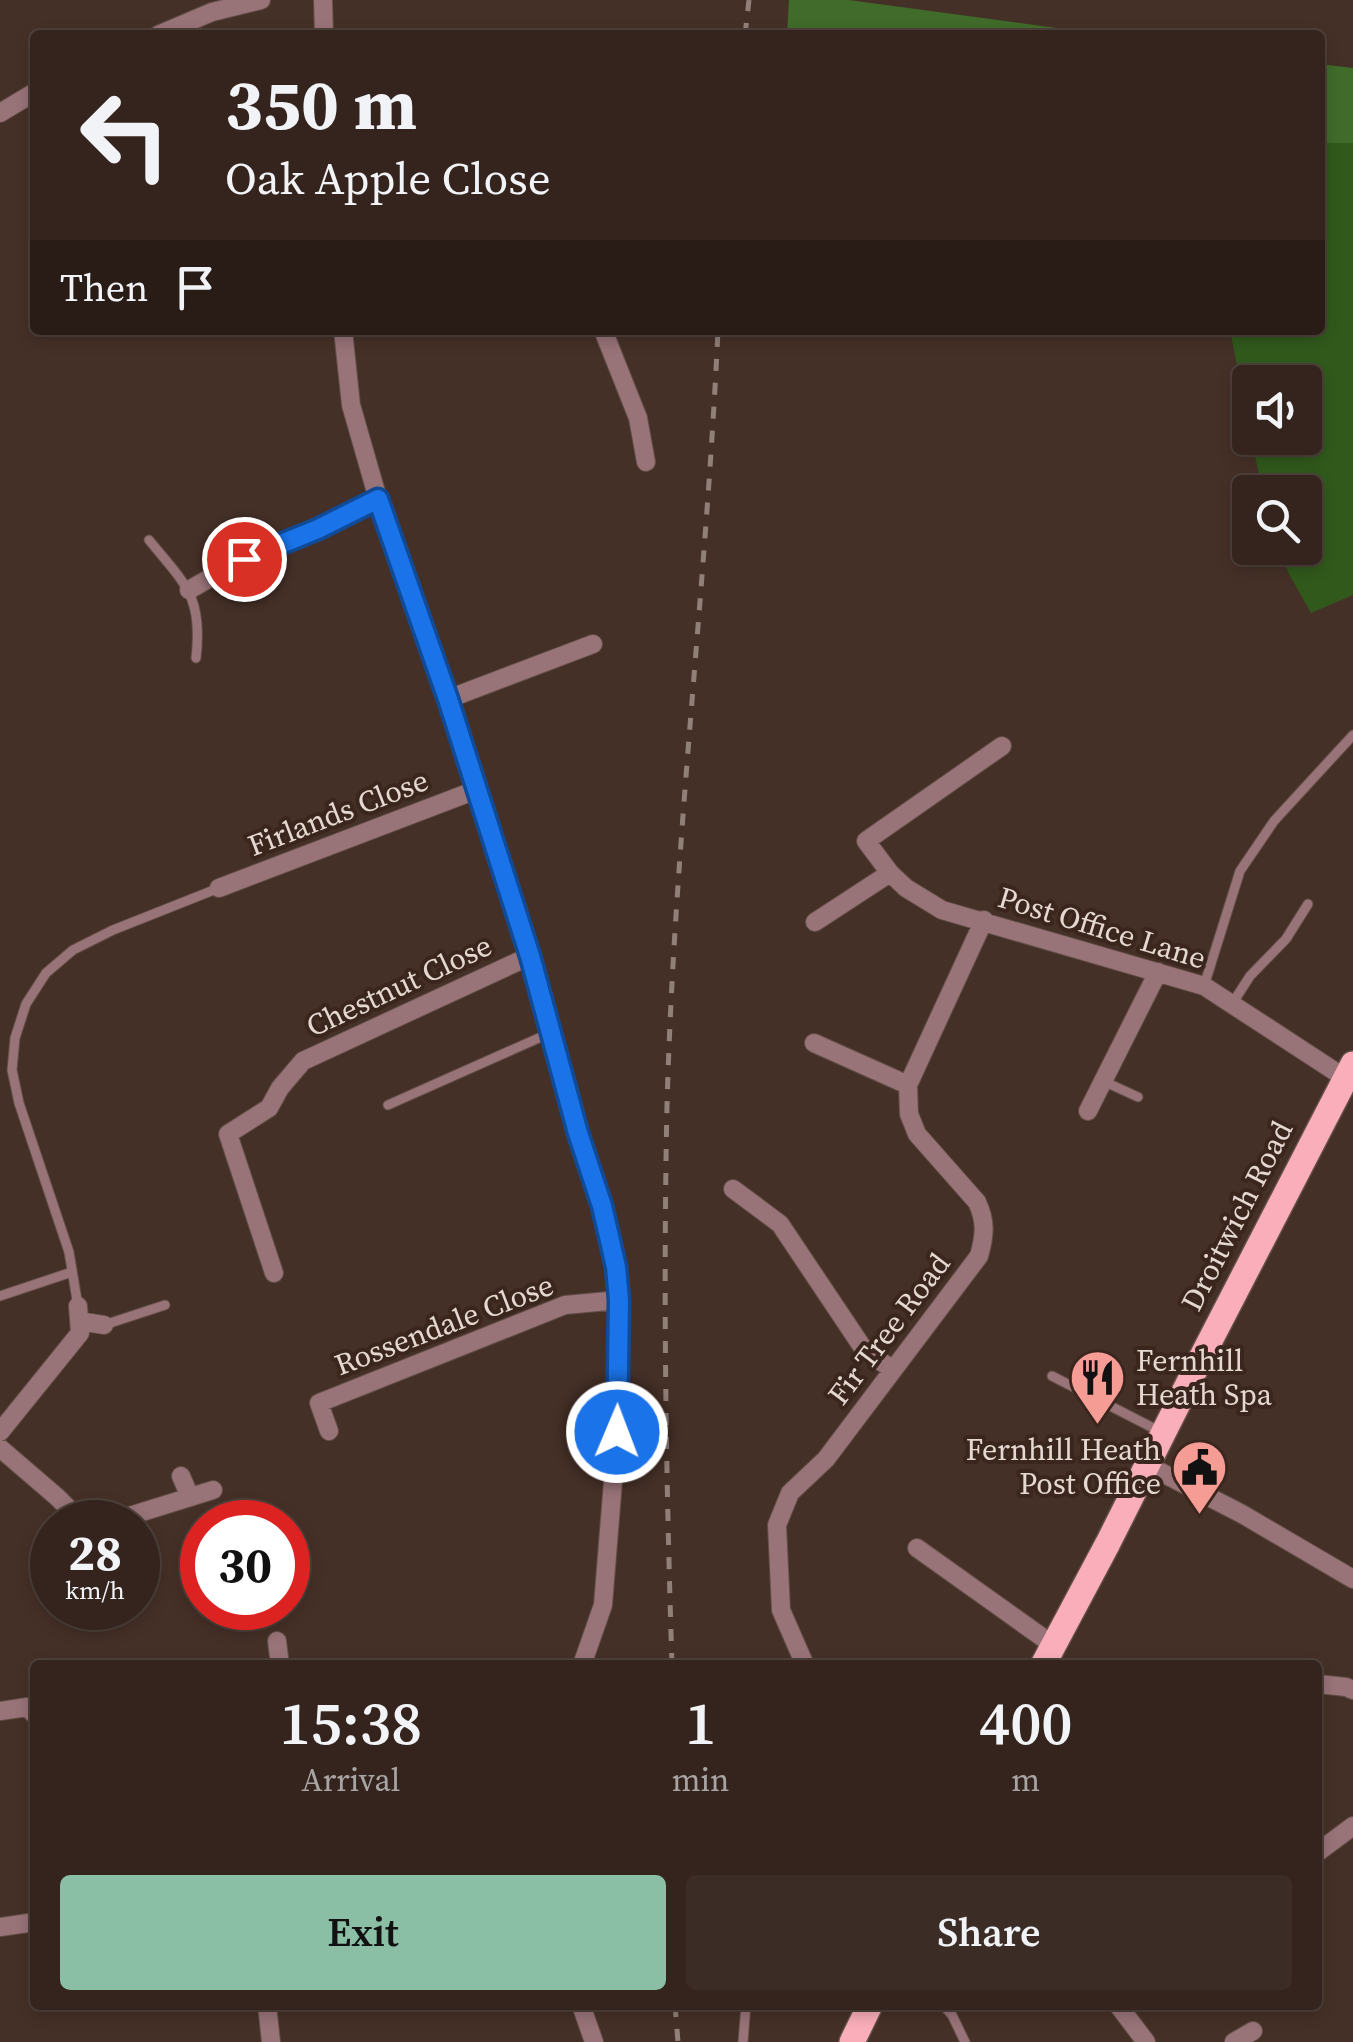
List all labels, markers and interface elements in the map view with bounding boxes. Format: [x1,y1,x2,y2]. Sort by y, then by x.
text: 350 m [225,56,417,152]
icon: left [60,70,190,200]
text: Oak Apple Close [225,147,551,209]
icon: arrive [168,260,223,315]
text: Then [60,262,148,314]
map controls [1232,365,1322,565]
button: sound [1232,365,1322,455]
button: search [1232,475,1322,565]
pin [202,517,287,602]
icon: arrive [217,532,272,587]
street label: Firlands Close [242,759,434,866]
street label: Post Office Lane [993,876,1211,979]
street label: Chestnut Close [300,925,498,1046]
street label: Droitwich Road [1171,1114,1302,1318]
street label: Fir Tree Road [818,1244,959,1413]
street label: Rossendale Close [329,1264,559,1385]
place label: Fernhill Heath Spa [1136,1340,1273,1415]
restaurant icon: Fernhill Heath Spa [1067,1348,1127,1427]
position arrow [565,1380,669,1484]
place label: Fernhill Heath Post Office [966,1429,1161,1504]
public building icon: Fernhill Heath Post Office [1170,1437,1230,1516]
speed limit sign: 30 [180,1500,310,1630]
text: 28 [68,1518,122,1587]
text: km/h [65,1573,125,1607]
text: 15:38 [279,1682,422,1764]
text: 1 [685,1682,716,1764]
text: 400 [979,1682,1073,1764]
text: Arrival [301,1758,400,1802]
text: min [672,1758,729,1802]
text: m [1011,1758,1040,1802]
button: Exit [60,1875,666,1990]
button: Share [686,1875,1292,1990]

